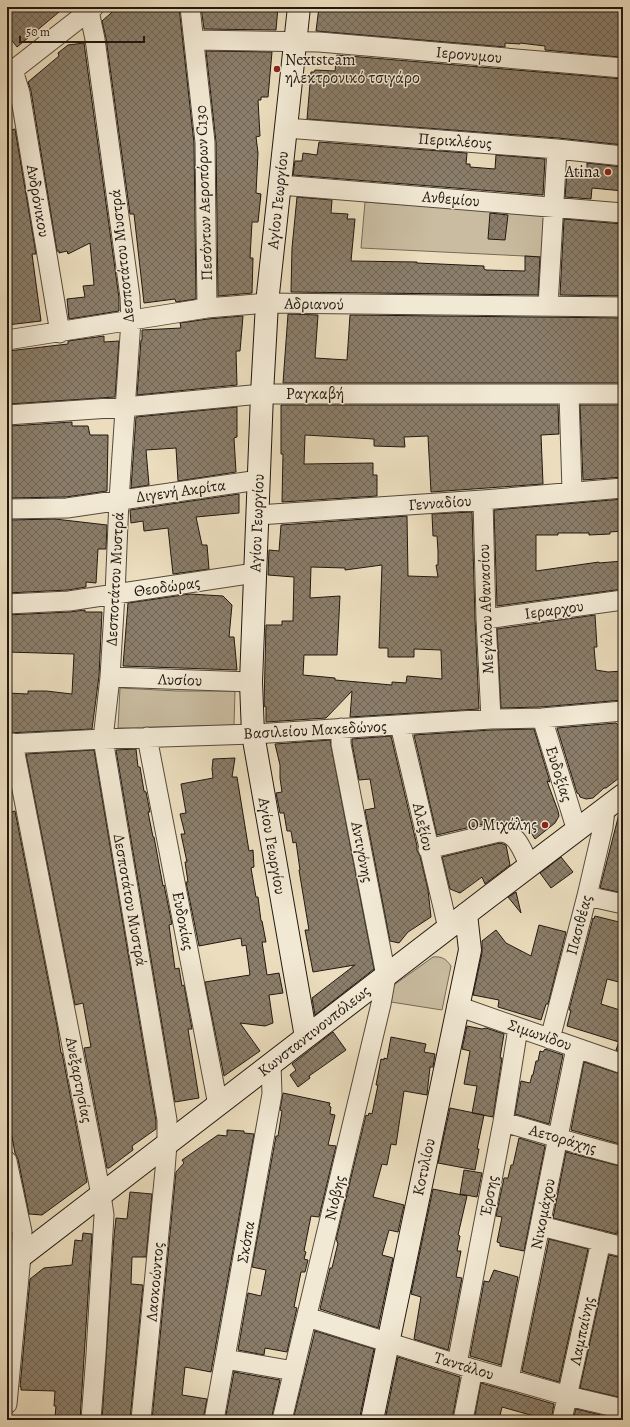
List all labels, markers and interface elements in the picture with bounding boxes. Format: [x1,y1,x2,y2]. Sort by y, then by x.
scale bar [20,18,144,44]
text: 50 m [26,24,50,40]
street label: Ιερονυμου [435,41,503,69]
place label: Nextsteam ηλεκτρονικό τσιγάρο [285,49,420,89]
marker: Nextsteam ηλεκτρονικό τσιγάρο [272,64,282,74]
street label: Πεσόντων Αεροπόρων C130 [190,105,218,281]
street label: Περικλέους [417,127,493,155]
street label: Αγίου Γεωργίου [262,150,294,251]
place label: Atina [564,161,601,183]
street label: Ανδρόνικου [21,162,55,239]
marker: Atina [603,167,613,177]
street label: Ανθεμίου [420,185,481,212]
street label: Δεσποτάτου Μυστρά [104,188,140,324]
street label: Αδριανού [283,292,344,316]
street label: Ραγκαβή [286,383,344,405]
street label: Αγίου Γεωργίου [244,473,270,574]
street label: Διγενή Ακρίτα [135,474,227,508]
street label: Γενναδίου [408,490,472,516]
street label: Δεσποτάτου Μυστρά [101,511,130,646]
street label: Μεγάλου Αθανασίου [473,543,499,675]
street label: Θεοδώρας [132,571,202,603]
street label: Ιεραρχου [523,595,585,625]
street label: Λυσίου [156,668,203,692]
street label: Βασιλείου Μακεδώνος [243,715,387,745]
street label: Ευδοξίας [540,743,578,805]
street label: Αγίου Γεωργίου [252,795,291,896]
street label: Αλεξίου [407,800,439,853]
place label: Ο Μιχάλης [468,814,537,836]
street label: Αντιγόνης [345,819,379,885]
marker: Ο Μιχάλης [540,820,550,830]
street label: Δεσποτάτου Μυστρά [108,832,153,968]
street label: Ευδοκίας [167,890,200,953]
street label: Πασιθέας [560,892,598,957]
street label: Κωνσταντινουπόλεως [253,980,375,1082]
street label: Σιμωνίδου [505,1014,575,1056]
street label: Ανεξαρτησίας [60,1034,98,1125]
street label: Αετοράχης [526,1119,600,1159]
street label: Κοτυλίου [407,1136,441,1198]
street label: Νιόβης [319,1173,351,1223]
street label: Έρσης [474,1173,504,1219]
street label: Νικομάχου [525,1176,561,1252]
street label: Σκόπα [231,1219,261,1265]
street label: Λαοκοώντος [140,1241,169,1324]
street label: Λαμπαίνης [564,1295,600,1368]
street label: Ταντάλου [431,1346,497,1386]

